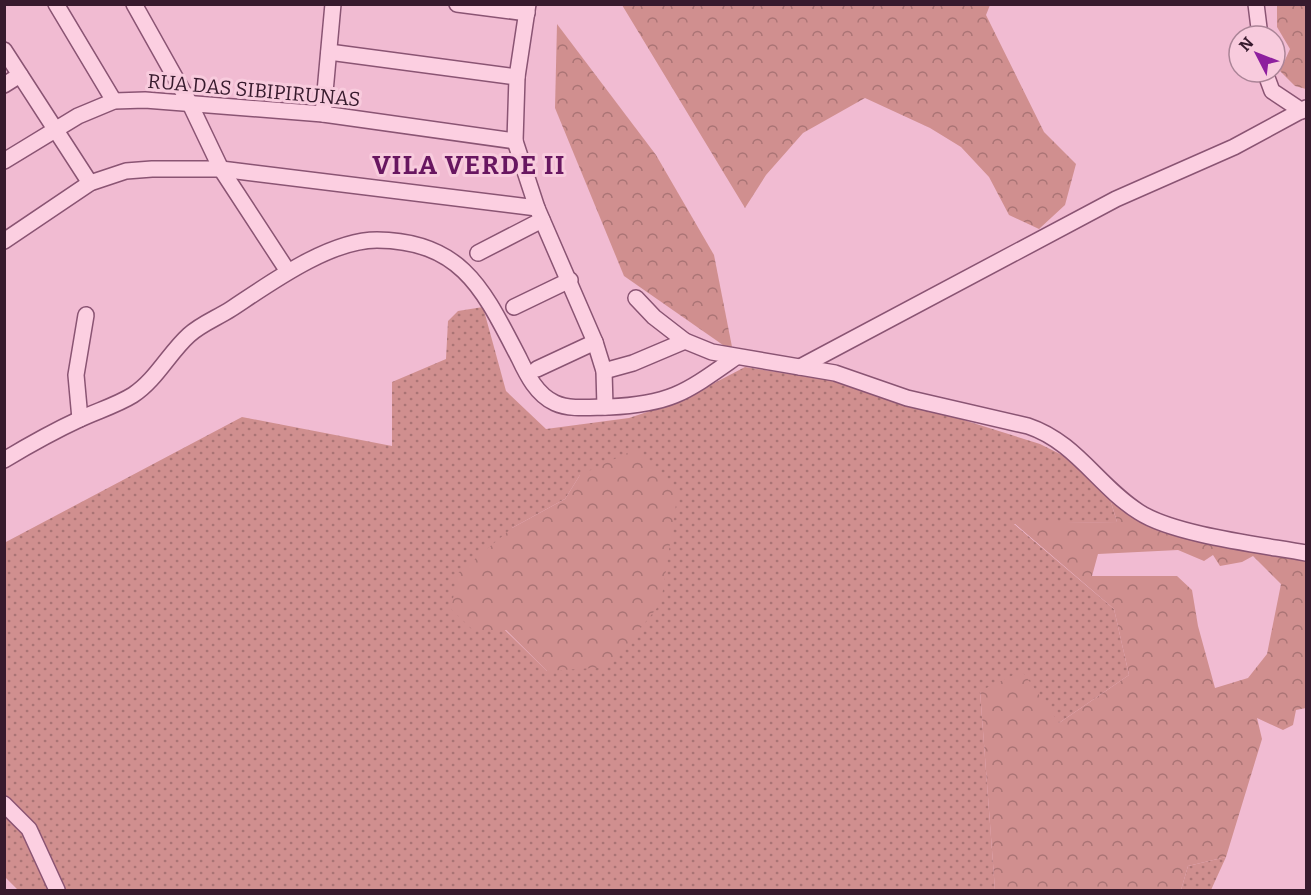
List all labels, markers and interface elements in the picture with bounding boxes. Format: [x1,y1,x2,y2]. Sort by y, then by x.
north arrow [1227,24,1287,84]
text: N [1235,33,1257,55]
street label: RUA DAS SIBIPIRUNAS [147,69,361,111]
district label: VILA VERDE II [372,150,566,181]

